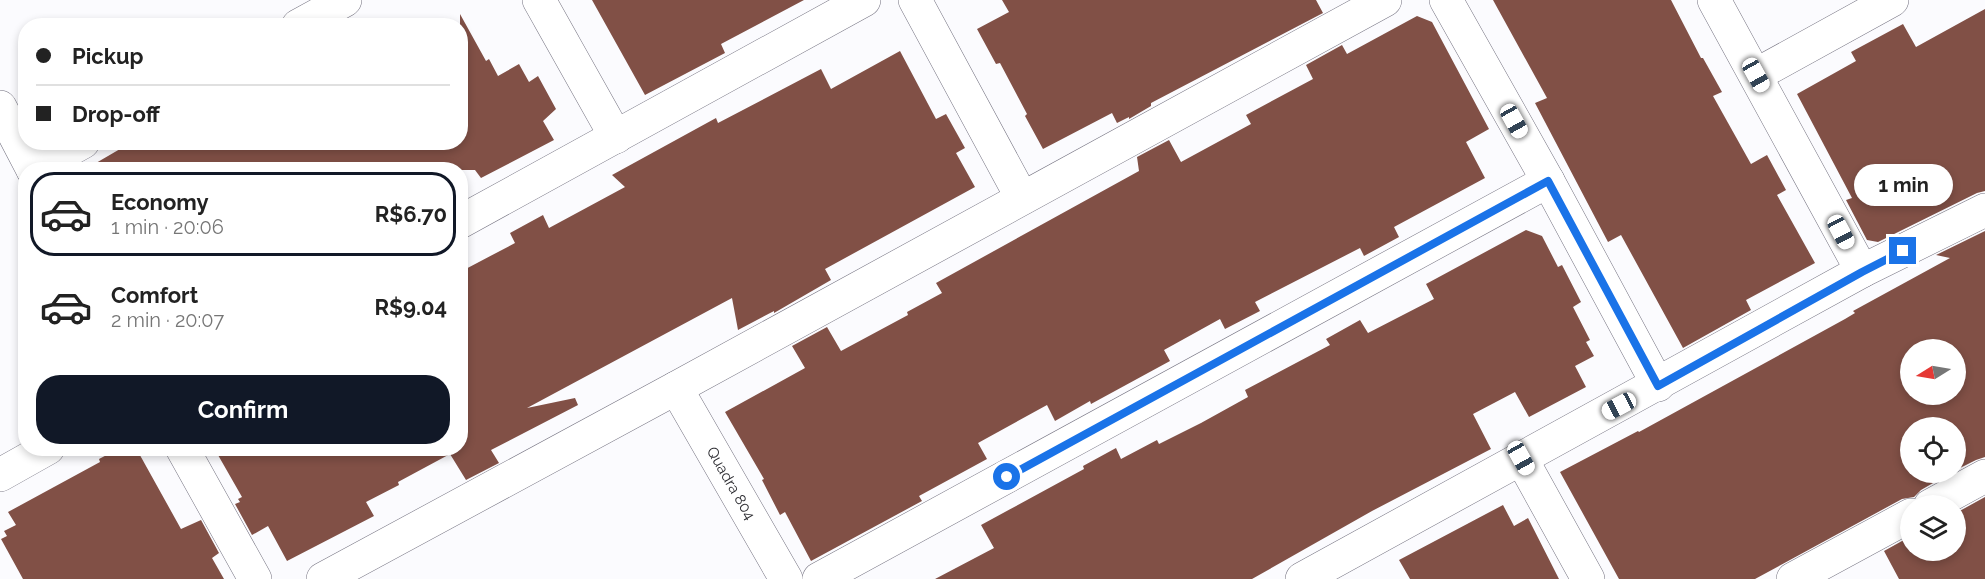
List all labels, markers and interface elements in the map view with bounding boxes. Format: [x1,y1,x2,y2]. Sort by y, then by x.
text: Pickup [72,43,144,69]
car [1739,55,1773,95]
text: Drop-off [72,101,160,127]
car [1497,101,1531,141]
callout: 1 min [1854,164,1952,206]
text: 1 min [1878,173,1929,197]
icon: car [39,187,93,241]
text: Economy [111,189,209,215]
text: R$6.70 [375,201,447,227]
car [1825,212,1857,252]
text: 1 min · 20:06 [111,215,224,239]
route end [1889,237,1916,264]
icon: car [39,280,93,334]
text: Comfort [111,282,198,308]
text: R$9.04 [374,294,447,320]
text: 2 min · 20:07 [111,308,224,332]
north arrow [1900,339,1966,405]
map controls [1900,339,1966,561]
button: Confirm [36,375,450,444]
car [1599,390,1639,422]
button: locate [1900,417,1966,483]
car [1504,438,1538,478]
street label: Quadra 804 [703,444,759,523]
route start [993,463,1020,490]
button: layers [1900,495,1966,561]

